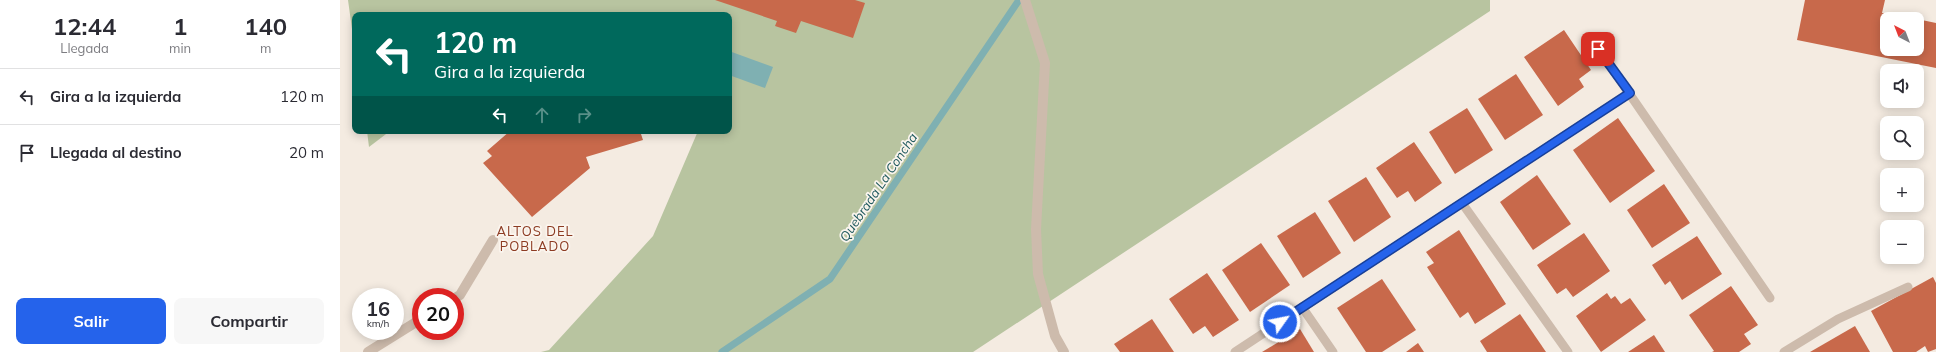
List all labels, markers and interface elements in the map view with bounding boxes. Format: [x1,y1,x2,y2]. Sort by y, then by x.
text: 12:44 [53,11,116,41]
text: 1 [173,11,187,41]
text: 140 [244,11,287,41]
north arrow [1880,12,1924,56]
map controls [1880,12,1924,264]
text: 120 m [434,25,517,60]
icon: left [368,28,420,80]
pin [1581,32,1615,66]
icon: arrive [1587,38,1609,60]
text: Llegada [60,40,109,56]
text: min [169,40,191,56]
text: m [260,40,271,56]
text: Gira a la izquierda [434,60,585,83]
button: sound [1880,64,1924,108]
icon: left [16,86,38,108]
text: Gira a la izquierda [50,87,181,106]
text: 120 m [280,87,324,106]
icon: left [489,104,511,126]
icon: ahead [531,104,553,126]
icon: right [573,104,595,126]
button: search [1880,116,1924,160]
water label: Quebrada La Concha [836,130,920,244]
icon: arrive [16,142,38,164]
text: Llegada al destino [50,143,182,162]
text: 20 m [289,143,324,162]
button: + [1880,168,1924,212]
button: − [1880,220,1924,264]
district label: ALTOS DEL POBLADO [496,223,574,254]
speed limit sign: 20 [412,288,464,340]
text: 16 [366,296,390,321]
button: Salir [16,298,166,344]
button: Compartir [174,298,324,344]
position arrow [1259,301,1301,343]
text: km/h [367,317,389,330]

